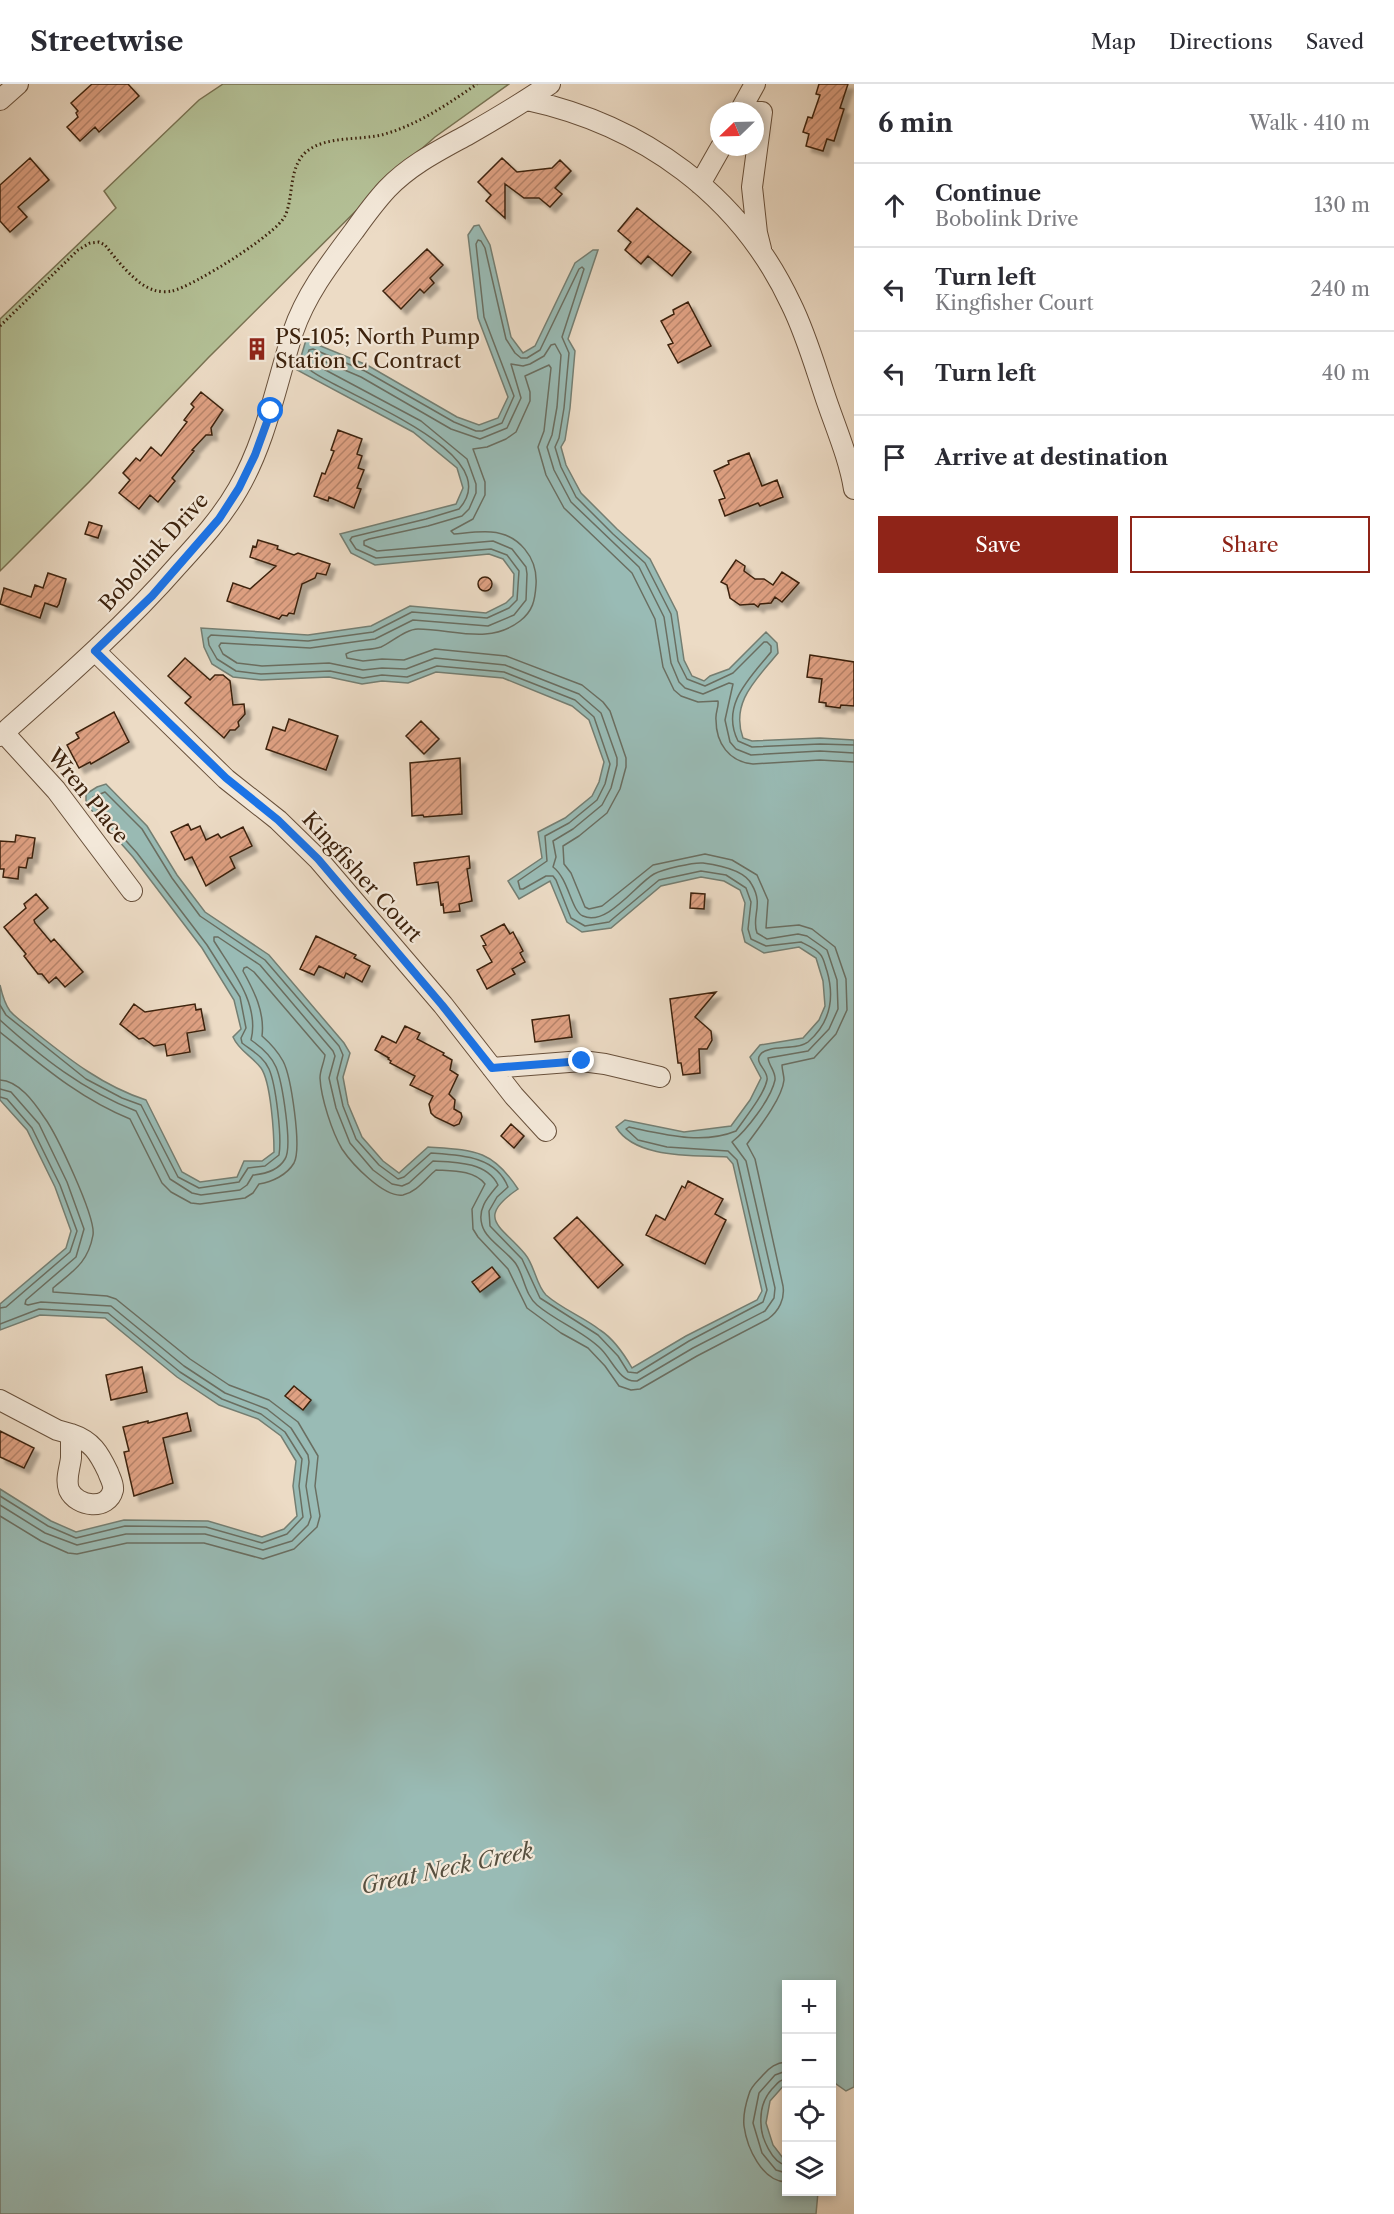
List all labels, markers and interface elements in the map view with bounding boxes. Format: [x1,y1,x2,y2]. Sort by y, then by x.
text: Streetwise [30,24,184,58]
text: Map [1091,29,1136,54]
text: Directions [1169,29,1273,54]
text: Saved [1306,29,1364,54]
north arrow [710,102,764,156]
text: 6 min [878,107,953,139]
text: Walk · 410 m [1249,111,1370,135]
text: Continue [935,180,1041,207]
icon: ahead [878,189,911,222]
text: 130 m [1314,193,1370,217]
text: Bobolink Drive [935,207,1079,231]
text: Turn left [935,264,1036,291]
icon: left [878,273,911,306]
text: 240 m [1310,277,1370,301]
text: Kingfisher Court [935,291,1094,315]
place label: PS-105; North Pump Station C Contract [275,324,480,373]
building icon: PS-105; North Pump Station C Contract [244,336,270,362]
icon: left [878,357,911,390]
text: Turn left [935,360,1036,387]
text: 40 m [1322,361,1370,385]
route start [257,397,283,423]
icon: arrive [878,441,911,474]
text: Arrive at destination [935,444,1168,471]
street label: Bobolink Drive [94,487,213,616]
button: Save [878,516,1118,573]
button: Share [1130,516,1370,573]
street label: Wren Place [42,743,134,848]
street label: Kingfisher Court [297,806,428,947]
route end [568,1047,594,1073]
water label: Great Neck Creek [358,1837,536,1900]
map controls [782,1980,836,2196]
button: + [782,1980,836,2034]
button: − [782,2034,836,2088]
button: locate [782,2088,836,2142]
button: layers [782,2142,836,2196]

